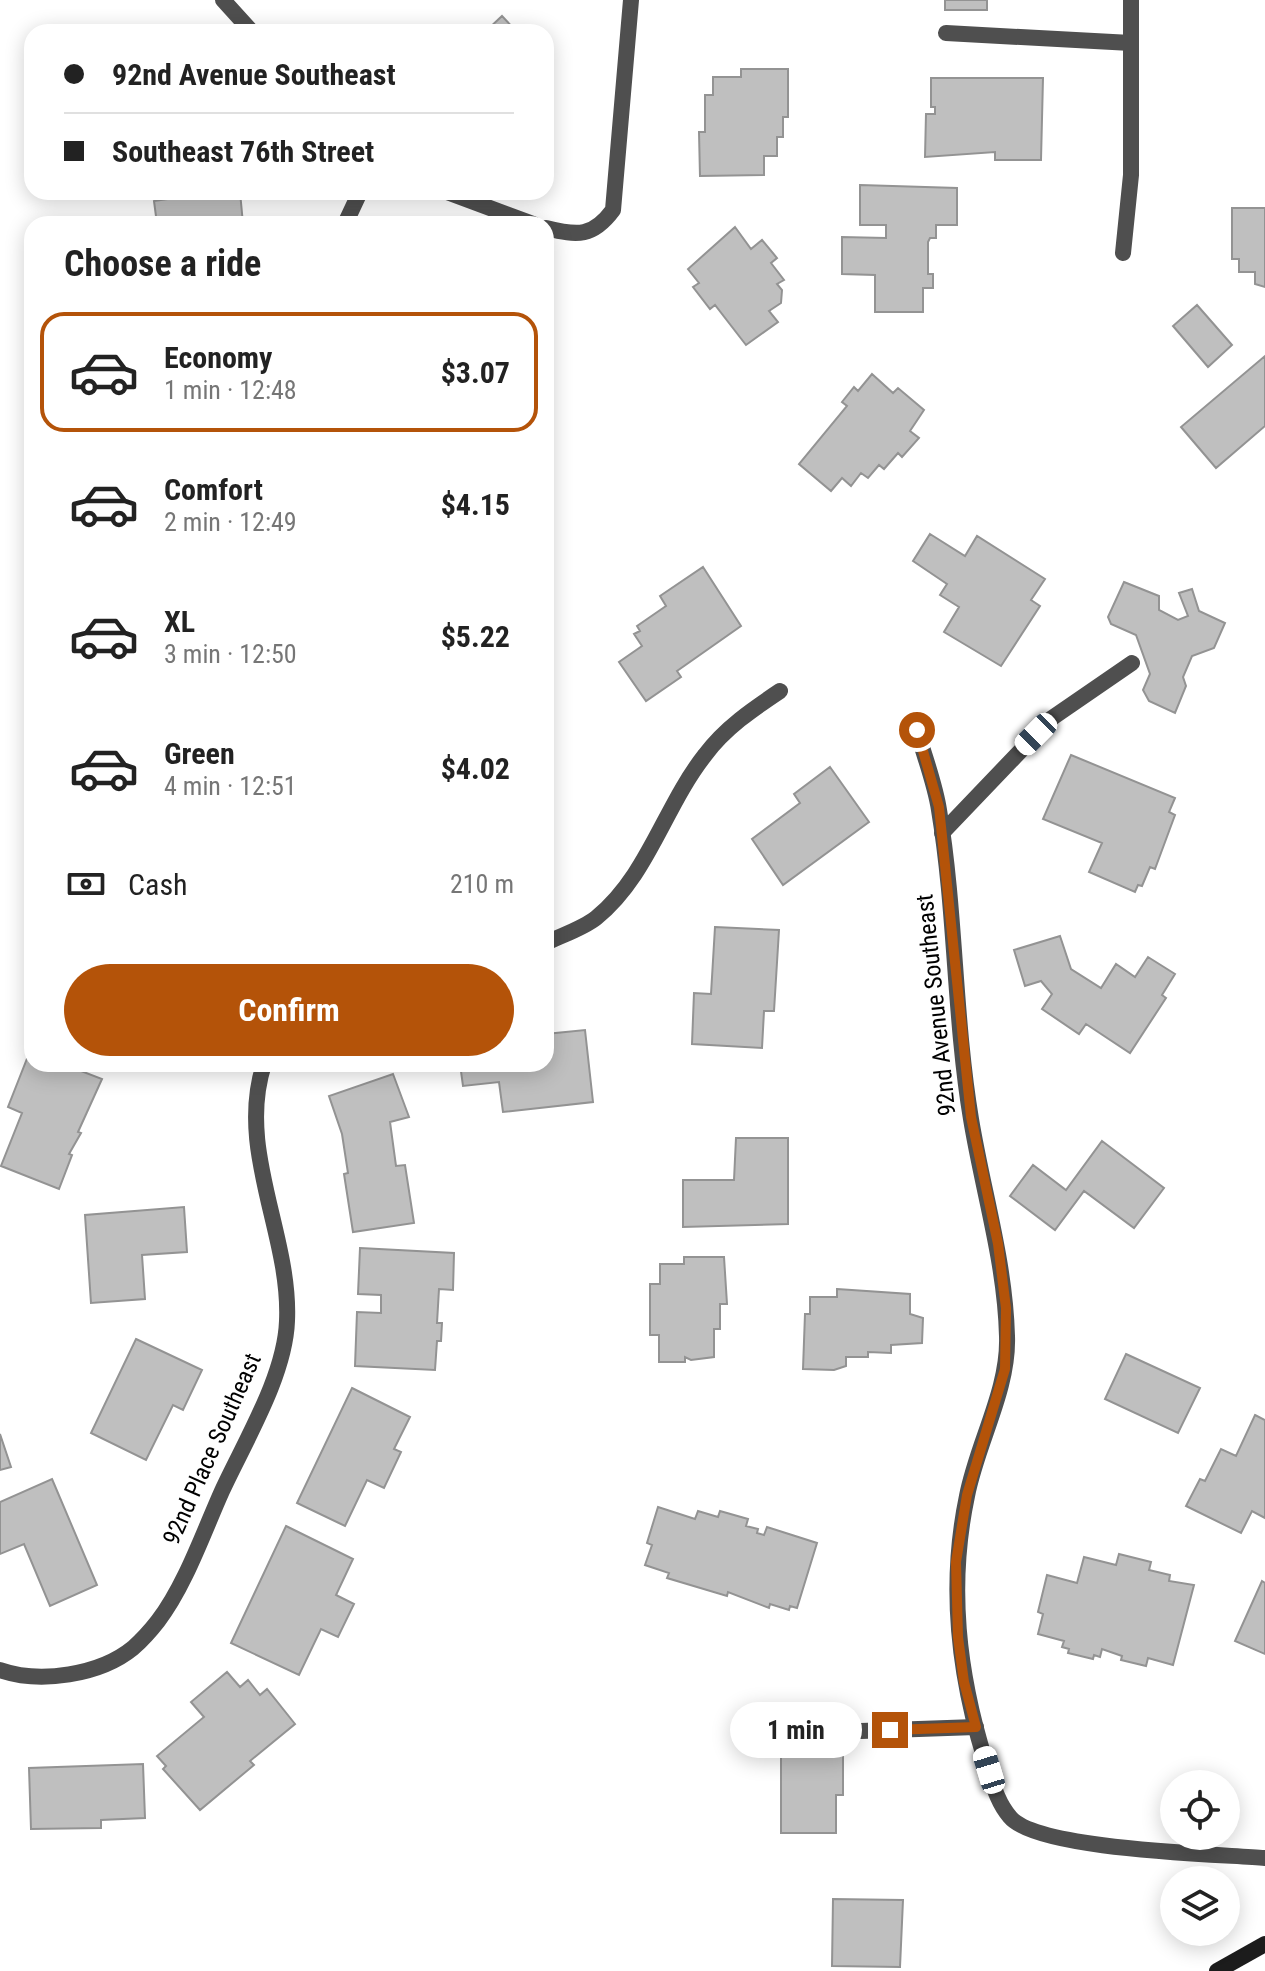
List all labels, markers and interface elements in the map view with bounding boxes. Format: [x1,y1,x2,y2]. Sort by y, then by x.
text: 92nd Avenue Southeast [112,57,396,92]
text: Southeast 76th Street [112,134,374,169]
text: Choose a ride [64,243,261,285]
icon: car [68,336,140,408]
text: Economy [164,340,272,375]
text: $3.07 [441,355,510,390]
text: 1 min · 12:48 [164,375,297,405]
icon: car [68,468,140,540]
text: Comfort [164,472,263,507]
text: $4.15 [441,487,510,522]
text: 2 min · 12:49 [164,507,297,537]
icon: car [68,600,140,672]
text: XL [164,604,195,639]
text: $5.22 [441,619,510,654]
text: 3 min · 12:50 [164,639,297,669]
car [1011,709,1061,759]
route start [899,712,935,748]
icon: car [68,732,140,804]
text: Green [164,736,235,771]
text: $4.02 [441,751,510,786]
text: 4 min · 12:51 [164,771,297,801]
icon: cash [64,862,108,906]
text: Cash [128,867,188,902]
text: 210 m [450,869,514,899]
street label: 92nd Avenue Southeast [910,893,962,1117]
button: Confirm [64,964,514,1056]
street label: 92nd Place Southeast [157,1349,267,1549]
callout: 1 min [730,1702,862,1758]
route end [872,1712,908,1748]
text: 1 min [767,1715,825,1745]
car [971,1744,1007,1796]
map controls [1160,1770,1240,1946]
button: locate [1160,1770,1240,1850]
button: layers [1160,1866,1240,1946]

